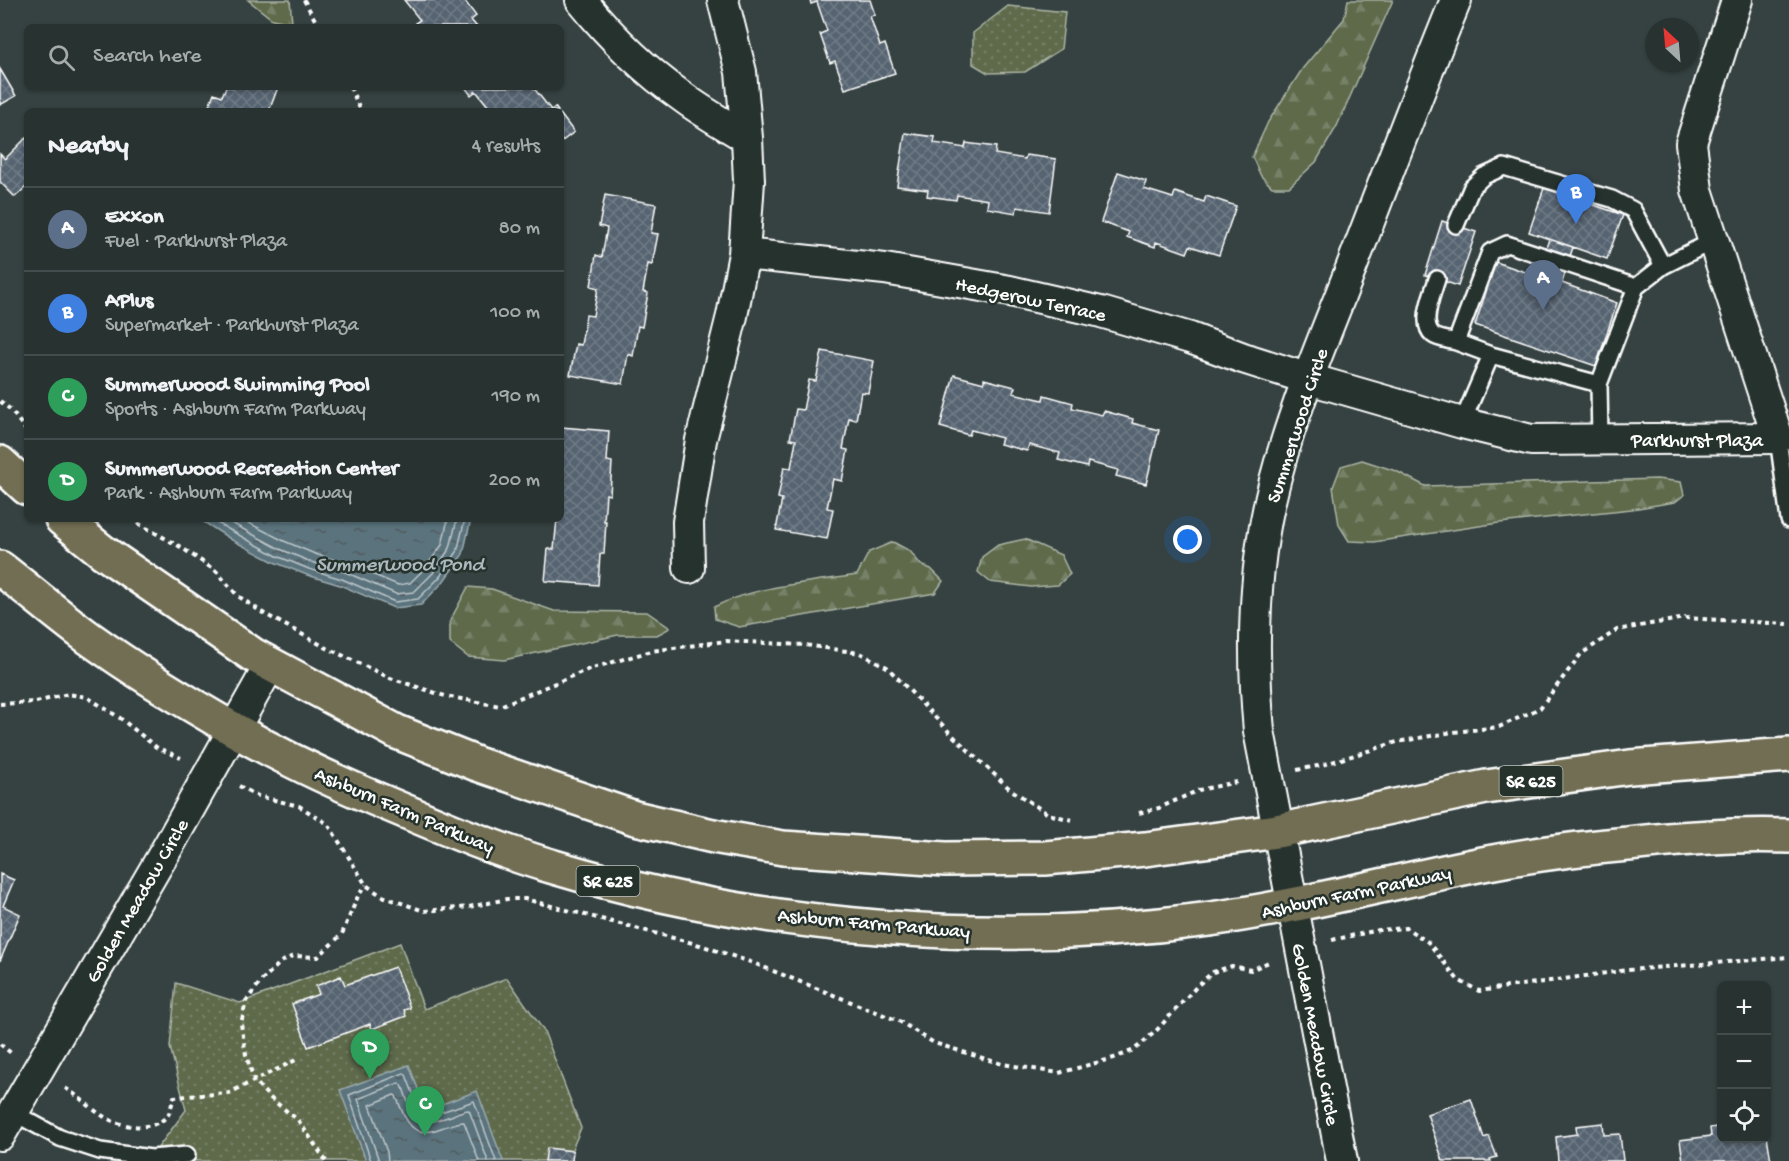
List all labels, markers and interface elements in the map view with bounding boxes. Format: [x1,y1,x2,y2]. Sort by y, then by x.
north arrow [1645,18,1699,72]
search box [24,24,564,90]
icon: search [45,41,78,74]
text: Search here [93,44,201,70]
text: Nearby [48,132,129,163]
text: 4 results [472,136,540,159]
pin: B [1556,174,1596,224]
text: Exxon [105,205,164,231]
text: A [62,218,73,241]
text: 80 m [499,218,540,241]
text: Fuel · Parkhurst Plaza [105,231,287,254]
pin: A [1524,260,1562,310]
street label: Hedgerow Terrace [953,274,1108,329]
text: APlus [105,289,153,315]
text: B [62,302,73,325]
text: 100 m [490,302,540,325]
text: Supermarket · Parkhurst Plaza [105,315,359,338]
street label: Summerwood Circle [1264,345,1335,506]
text: Summerwood Swimming Pool [105,373,370,399]
text: C [62,386,73,409]
text: 190 m [492,386,540,409]
text: Sports · Ashburn Farm Parkway [105,399,366,422]
street label: Parkhurst Plaza [1630,431,1764,454]
text: Summerwood Recreation Center [105,457,398,483]
text: D [61,470,74,493]
text: 200 m [489,470,540,493]
text: Park · Ashburn Farm Parkway [105,483,352,506]
your location [1173,525,1202,554]
water label: Summerwood Pond [316,554,487,579]
street label: Ashburn Farm Parkway [310,764,497,861]
road number: SR 625 [1500,766,1562,796]
street label: Golden Meadow Circle [83,815,196,988]
street label: Ashburn Farm Parkway [1260,863,1454,926]
road number: SR 625 [576,866,640,896]
street label: Ashburn Farm Parkway [777,906,971,945]
street label: Golden Meadow Circle [1285,942,1343,1128]
map controls [1717,981,1771,1143]
button: + [1717,981,1771,1035]
pin: D [350,1030,389,1079]
button: − [1717,1035,1771,1089]
pin: C [406,1086,444,1136]
button: locate [1717,1089,1771,1143]

